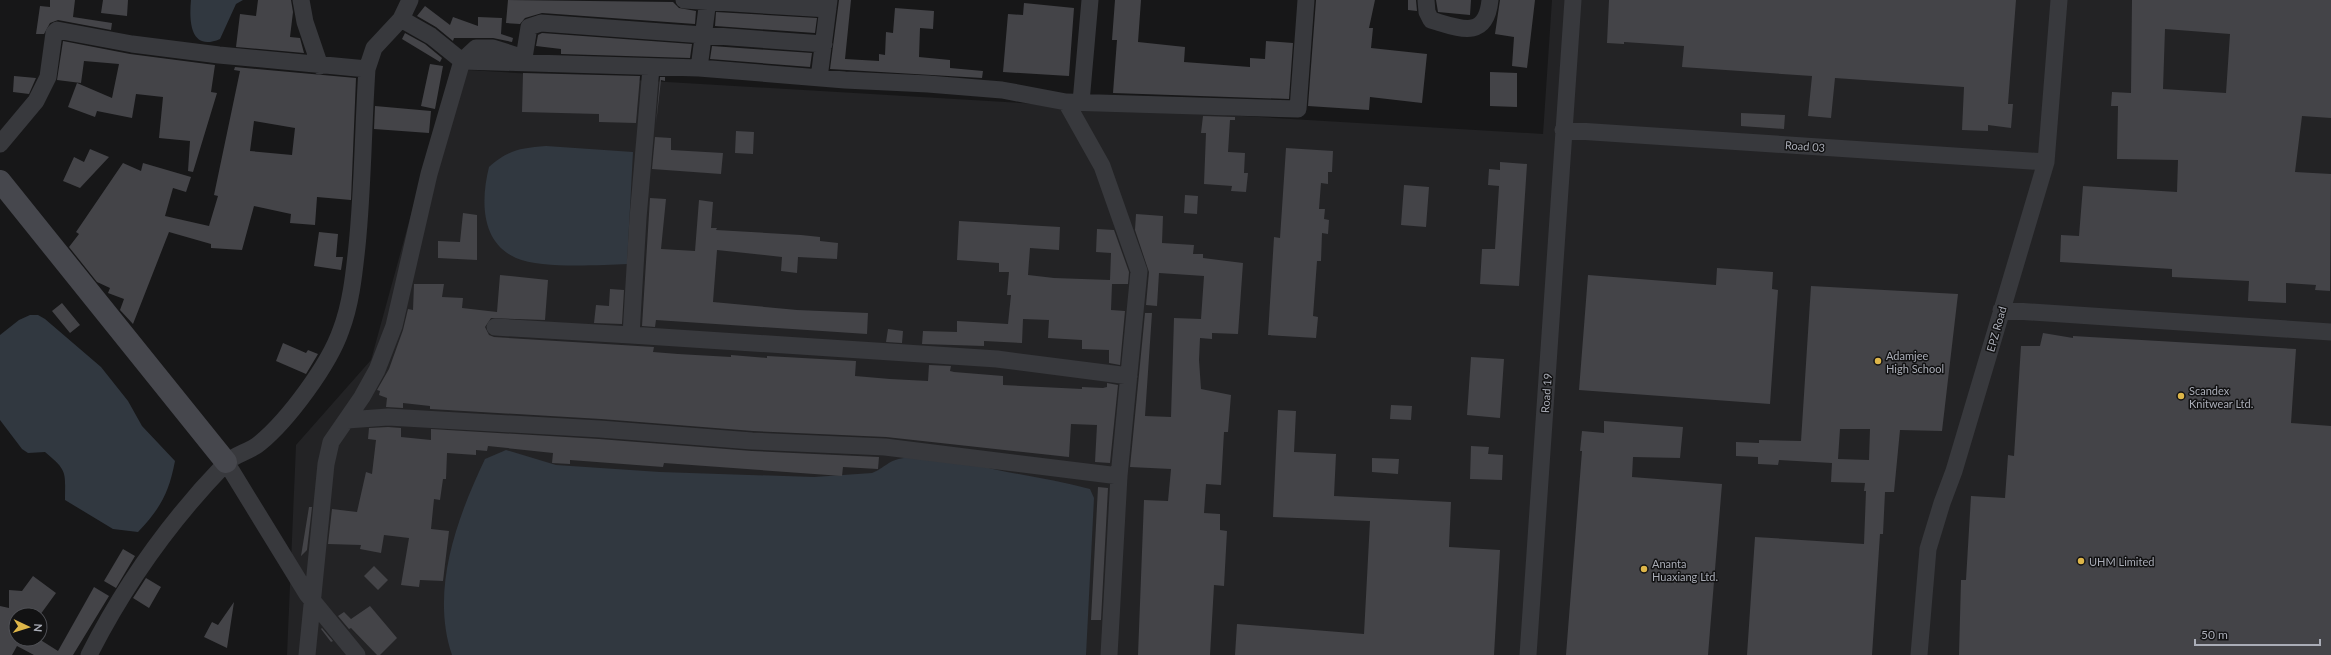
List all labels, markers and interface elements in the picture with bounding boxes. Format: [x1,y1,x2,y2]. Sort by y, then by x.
street label: Road 03 [1785,138,1825,154]
street label: EPZ Road [1983,305,2009,353]
place label: Adamjee High School [1886,349,1944,375]
marker: Adamjee High School [1873,356,1883,366]
street label: Road 19 [1538,373,1554,413]
place label: Scandex Knitwear Ltd. [2189,384,2253,410]
marker: Scandex Knitwear Ltd. [2176,391,2186,401]
place label: UHM Limited [2089,555,2154,568]
marker: UHM Limited [2076,556,2086,566]
place label: Ananta Huaxiang Ltd. [1652,557,1718,583]
marker: Ananta Huaxiang Ltd. [1639,564,1649,574]
north arrow [8,607,48,647]
scale bar [2195,621,2320,647]
text: N [32,623,45,632]
text: 50 m [2201,627,2228,642]

